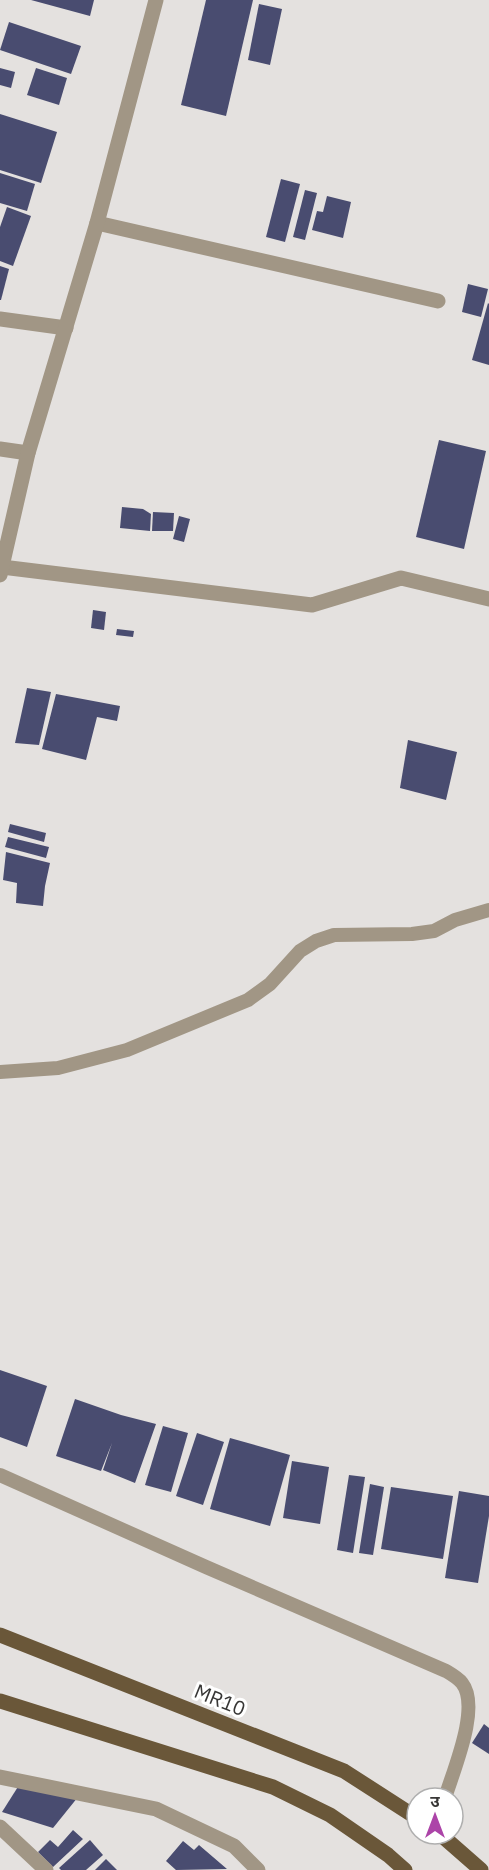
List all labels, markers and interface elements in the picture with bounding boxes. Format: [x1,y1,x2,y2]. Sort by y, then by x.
street label: MR10 [191,1677,250,1722]
north arrow [405,1786,465,1846]
text: उ [430,1791,440,1811]

